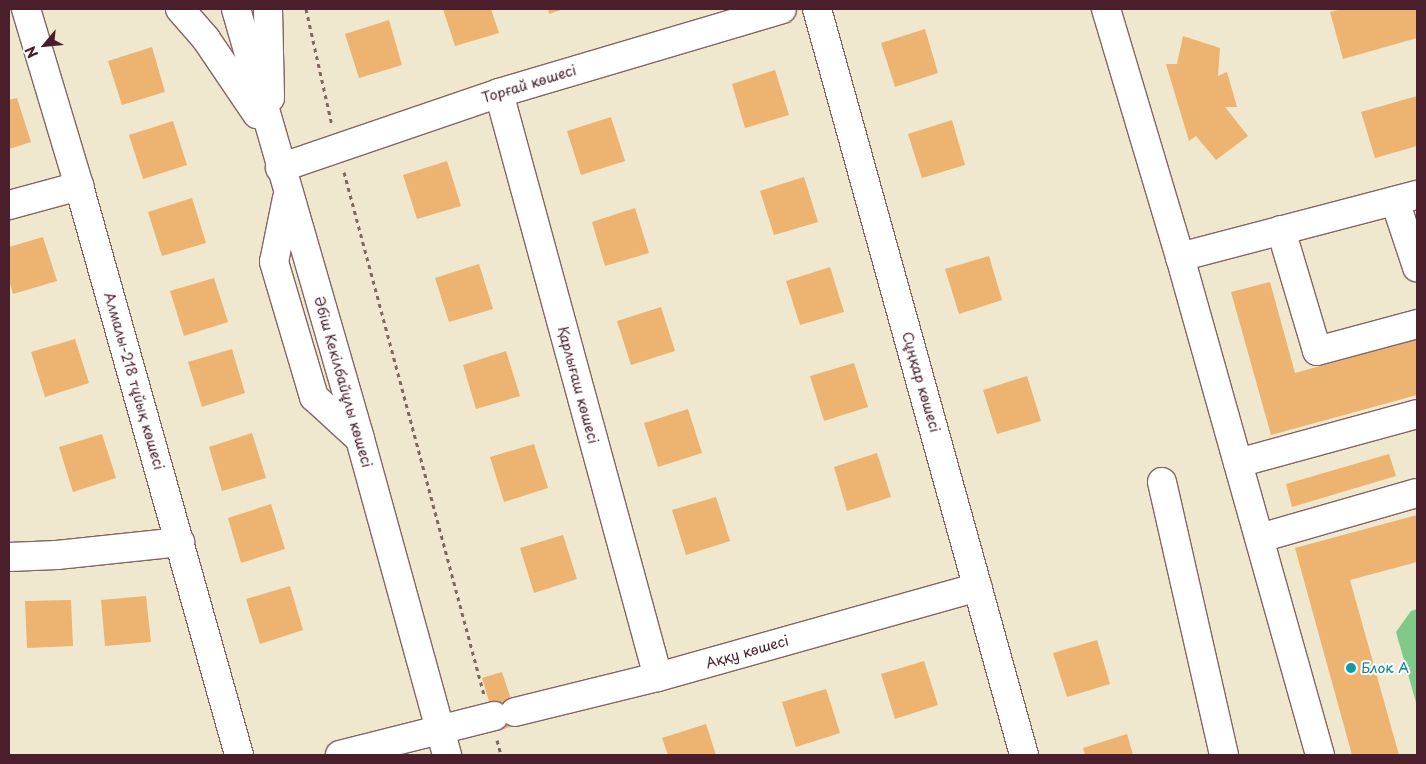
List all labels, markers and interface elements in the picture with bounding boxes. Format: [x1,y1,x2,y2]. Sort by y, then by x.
north arrow [20,20,70,70]
text: N [19,42,43,62]
street label: Торғай көшесі [479,62,579,106]
street label: Алмалы-218 тұйық көшесі [100,290,168,472]
street label: Әбіш Кекілбайұлы көшесі [310,294,376,470]
street label: Қарлығаш көшесі [554,324,602,446]
street label: Сұңқар көшесі [899,329,943,435]
street label: Аққу көшесі [703,632,791,672]
place label: Блок А [1361,660,1409,676]
marker: Блок А [1345,662,1357,674]

